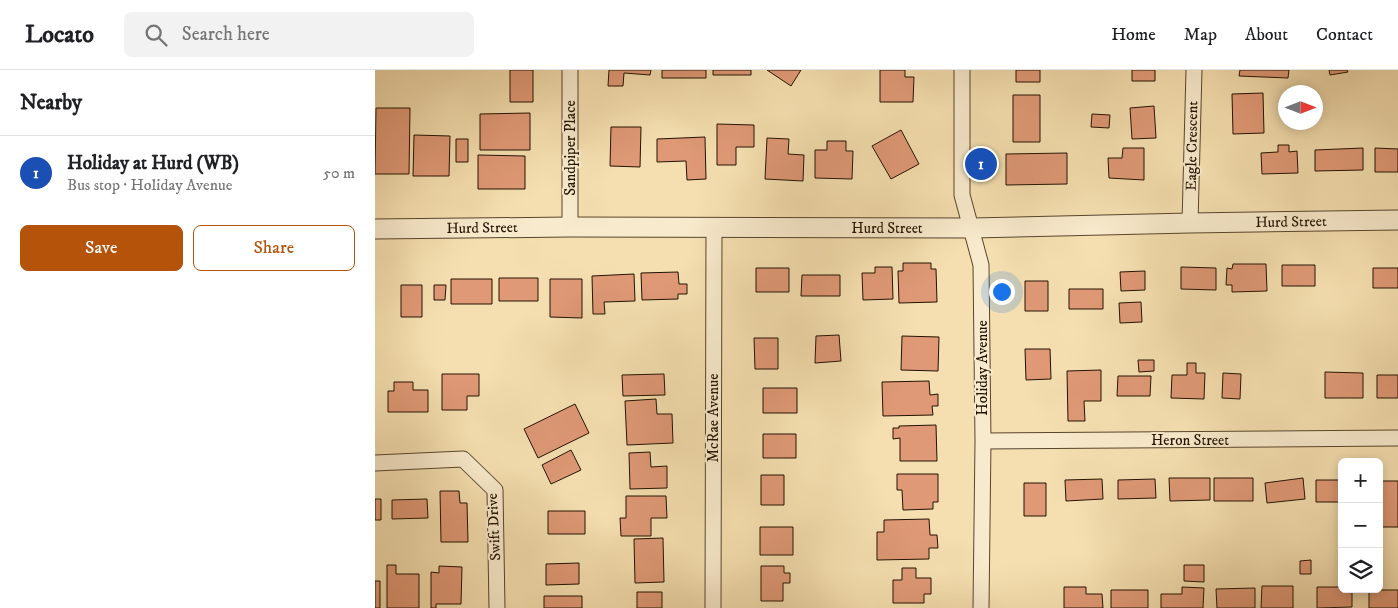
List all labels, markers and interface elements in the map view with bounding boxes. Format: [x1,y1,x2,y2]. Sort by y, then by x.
search box [124,12,474,57]
text: Locato [25,20,94,50]
icon: search [142,21,170,49]
text: Search here [182,23,270,46]
text: Home [1111,24,1156,46]
text: Map [1184,24,1217,46]
text: About [1245,24,1288,46]
text: Contact [1316,24,1373,46]
north arrow [1278,85,1323,130]
text: Nearby [20,90,82,116]
street label: Sandpiper Place [561,100,580,196]
street label: Eagle Crescent [1182,101,1202,191]
pin: 1 [965,145,997,183]
text: Holiday at Hurd (WB) [67,152,239,175]
text: 1 [33,163,39,183]
text: 50 m [323,163,355,183]
text: Bus stop · Holiday Avenue [67,175,232,195]
street label: Hurd Street [1255,212,1327,232]
street label: Hurd Street [446,218,518,238]
street label: Hurd Street [851,219,923,238]
button: Save [20,225,183,271]
button: Share [193,225,355,271]
your location [989,279,1015,305]
street label: Holiday Avenue [973,320,992,416]
street label: McRae Avenue [704,374,723,462]
street label: Heron Street [1151,431,1229,450]
map controls [1338,458,1383,593]
button: + [1338,458,1383,503]
street label: Swift Drive [483,493,505,561]
button: − [1338,503,1383,548]
button: layers [1338,548,1383,593]

